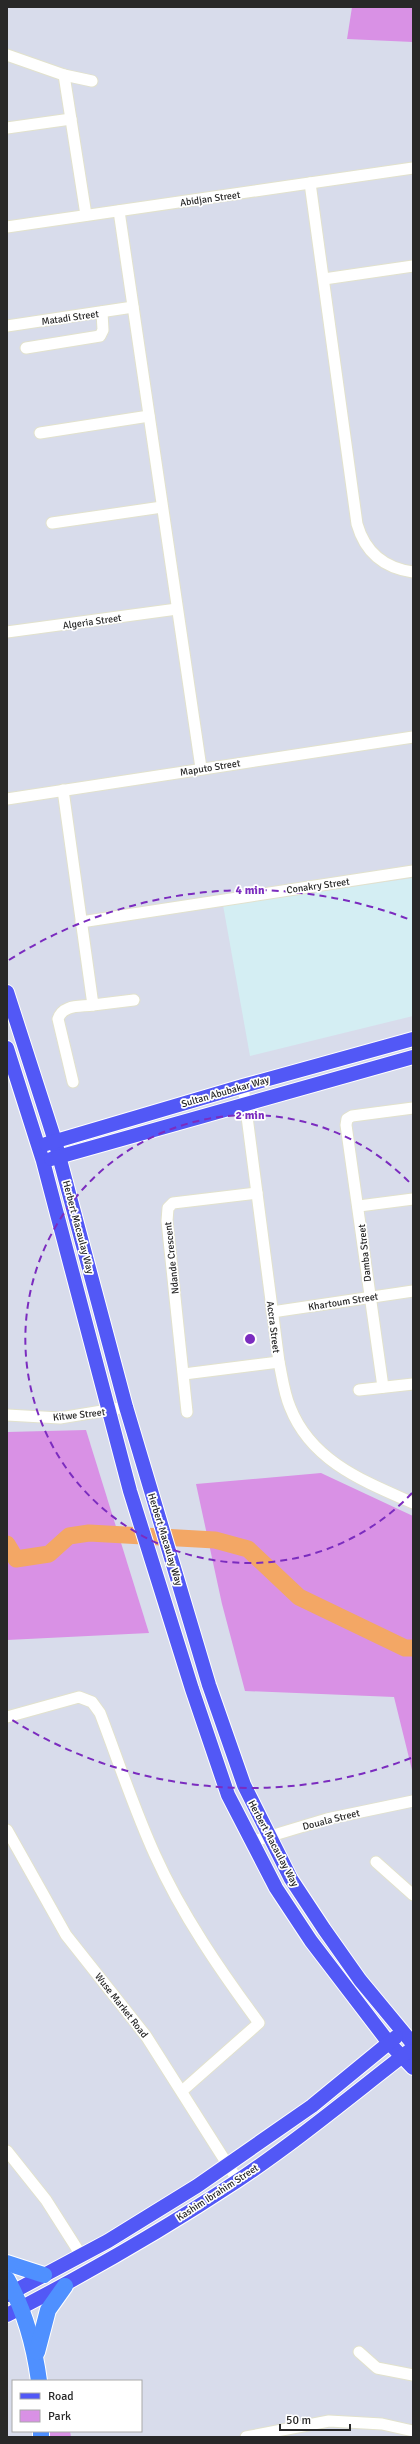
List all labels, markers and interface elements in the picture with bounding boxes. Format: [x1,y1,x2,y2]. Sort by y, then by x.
street label: Abidjan Street [179,189,242,209]
street label: Matadi Street [41,308,100,328]
street label: Algeria Street [62,612,123,632]
street label: Maputo Street [179,757,242,779]
street label: Conakry Street [286,876,351,896]
text: 4 min [236,883,265,898]
street label: Sultan Abubakar Way [180,1074,271,1110]
text: 2 min [236,1108,265,1123]
street label: Herbert Macaulay Way [60,1179,96,1276]
street label: Ndande Crescent [162,1221,182,1295]
street label: Damba Street [356,1223,374,1282]
street label: Khartoum Street [307,1290,379,1313]
street label: Accra Street [264,1300,282,1354]
centre of rings [243,1332,257,1346]
street label: Kitwe Street [52,1406,106,1424]
street label: Herbert Macaulay Way [145,1492,185,1587]
street label: Herbert Macaulay Way [245,1798,301,1889]
street label: Douala Street [301,1807,362,1833]
street label: Wuse Market Road [92,1971,150,2040]
street label: Kashim Ibrahim Street [174,2162,261,2224]
legend [12,2380,142,2432]
text: Road [48,2389,74,2404]
scale bar [280,2406,350,2432]
text: Park [48,2409,71,2424]
text: 50 m [286,2413,311,2428]

